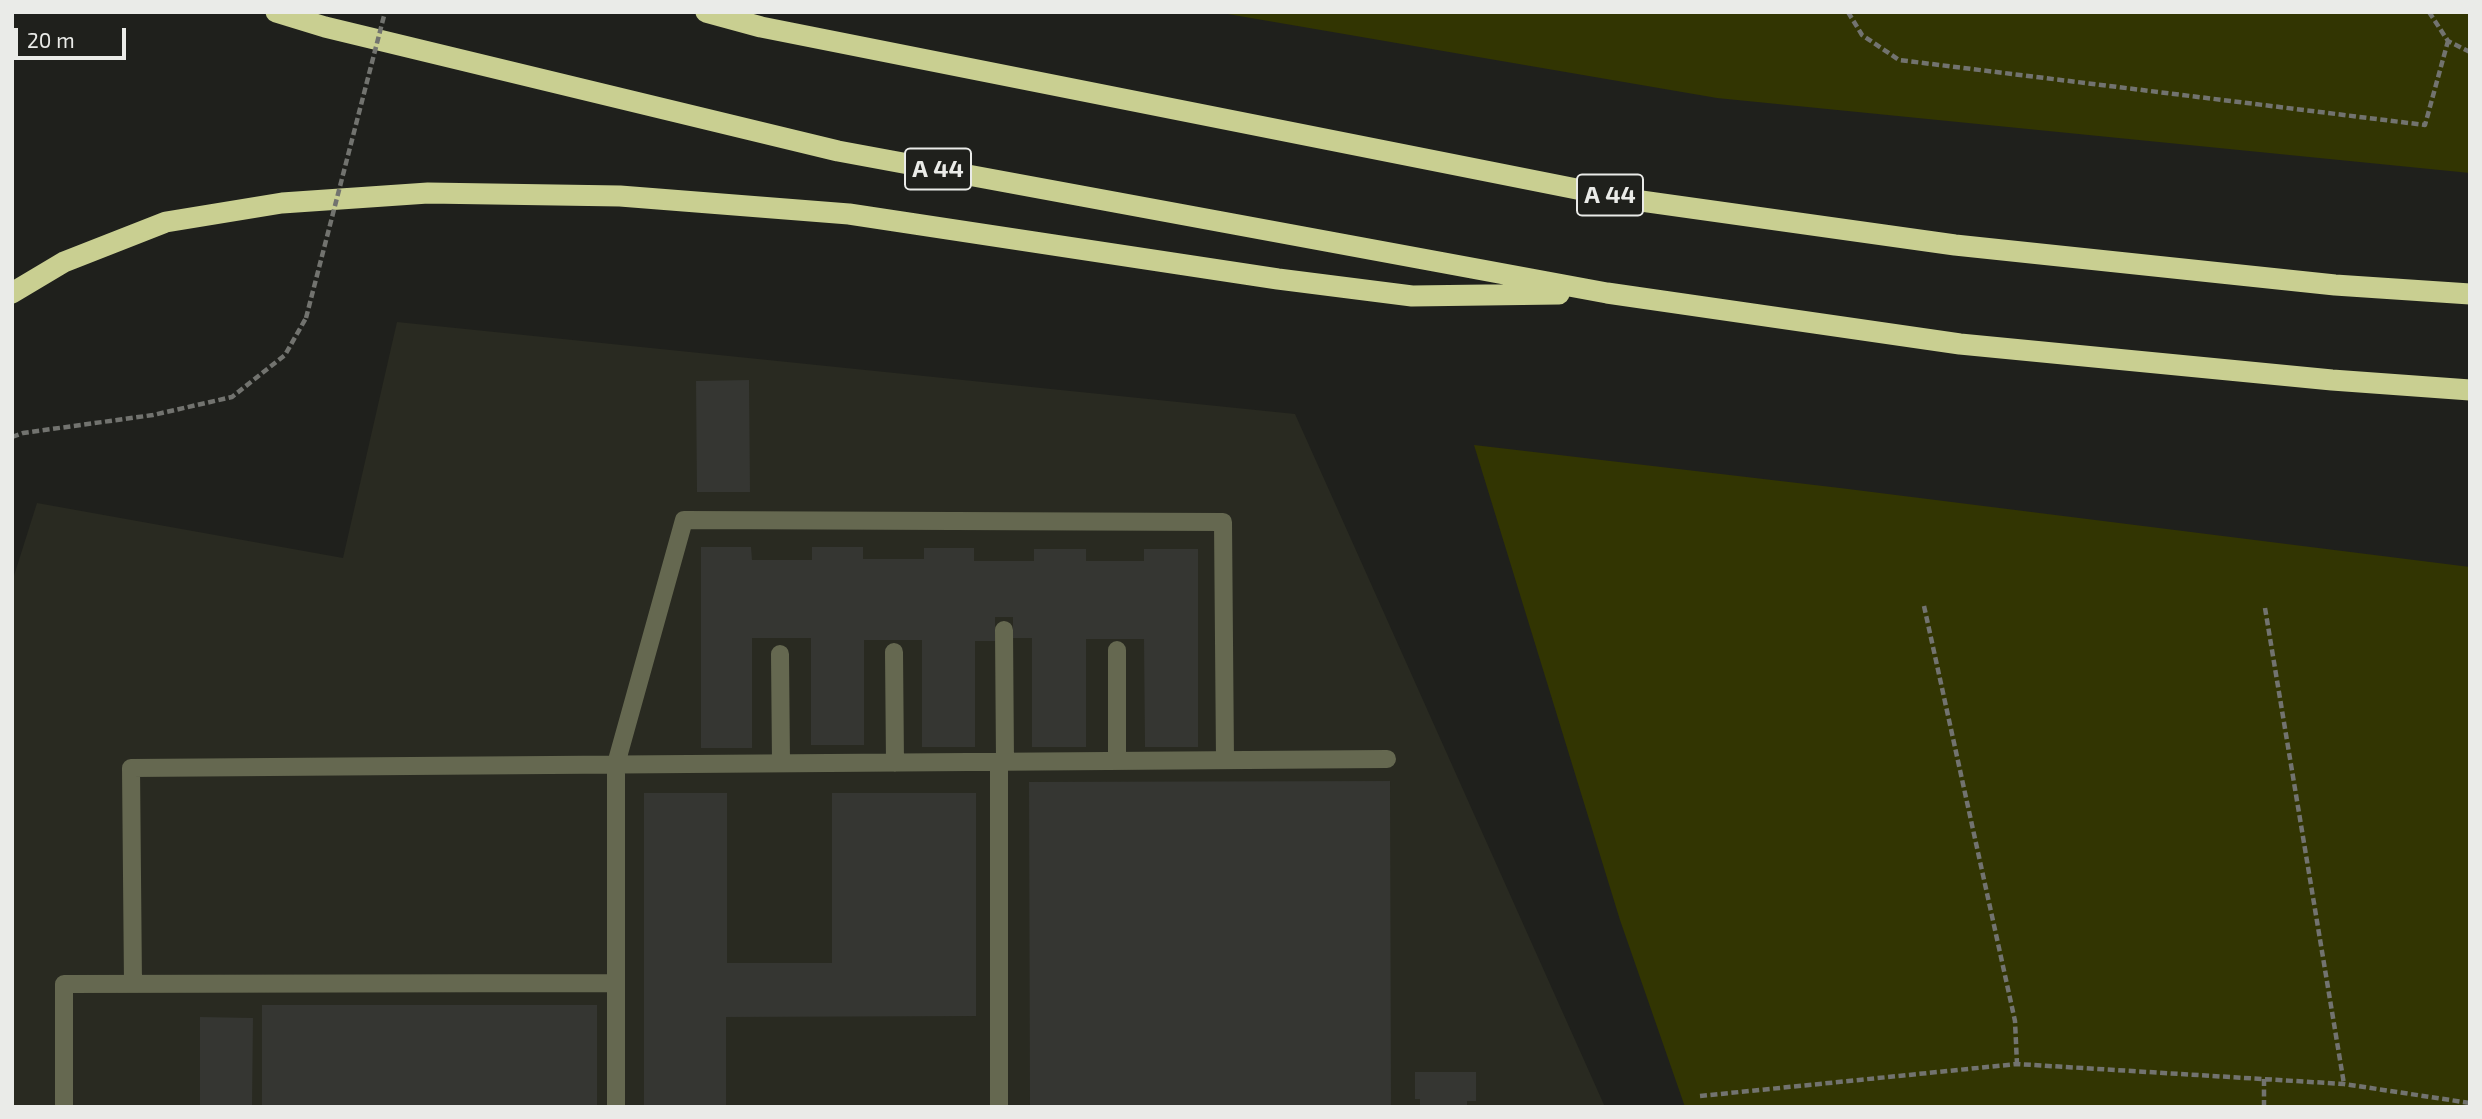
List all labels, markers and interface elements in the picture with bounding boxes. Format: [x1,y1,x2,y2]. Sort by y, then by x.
scale bar [18,14,130,58]
text: 20 m [27,27,75,52]
road number: A 44 [905,148,971,190]
road number: A 44 [1577,174,1643,216]

